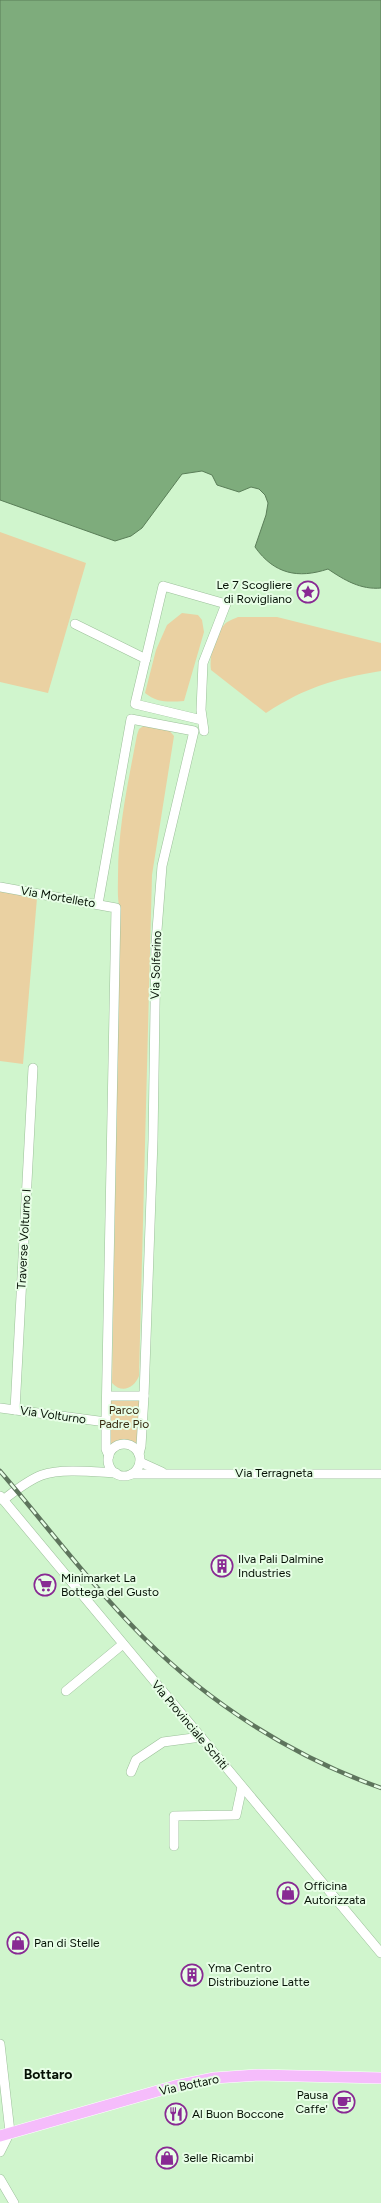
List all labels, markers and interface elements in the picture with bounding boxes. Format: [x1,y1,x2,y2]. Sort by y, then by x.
place label: Le 7 Scogliere di Rovigliano [216,578,292,606]
place icon: Le 7 Scogliere di Rovigliano [296,580,320,604]
street label: Via Mortelleto [20,884,97,910]
street label: Via Solferino [148,930,164,1000]
street label: Traverse Volturno I [14,1188,34,1290]
street label: Via Volturno [19,1403,87,1427]
park label: Parco Padre Pio [99,1403,149,1431]
street label: Via Terragneta [235,1466,313,1480]
place label: Ilva Pali Dalmine Industries [238,1552,324,1580]
building icon: Ilva Pali Dalmine Industries [210,1554,234,1578]
place label: Minimarket La Bottega del Gusto [61,1571,159,1599]
supermarket icon: Minimarket La Bottega del Gusto [33,1573,57,1597]
street label: Via Provinciale Schiti [149,1678,231,1772]
place label: Officina Autorizzata [304,1879,366,1907]
shop icon: Officina Autorizzata [276,1881,300,1905]
shop icon: Pan di Stelle [6,1931,30,1955]
place label: Pan di Stelle [34,1936,100,1950]
place label: Yma Centro Distribuzione Latte [208,1961,310,1989]
building icon: Yma Centro Distribuzione Latte [180,1963,204,1987]
district label: Bottaro [24,2066,72,2083]
street label: Via Bottaro [158,2072,220,2098]
place label: Pausa Caffe' [295,2088,328,2116]
cafe icon: Pausa Caffe' [332,2090,356,2114]
restaurant icon: Al Buon Boccone [164,2102,188,2126]
place label: Al Buon Boccone [192,2107,284,2121]
shop icon: 3elle Ricambi [155,2146,179,2170]
place label: 3elle Ricambi [183,2151,254,2165]

